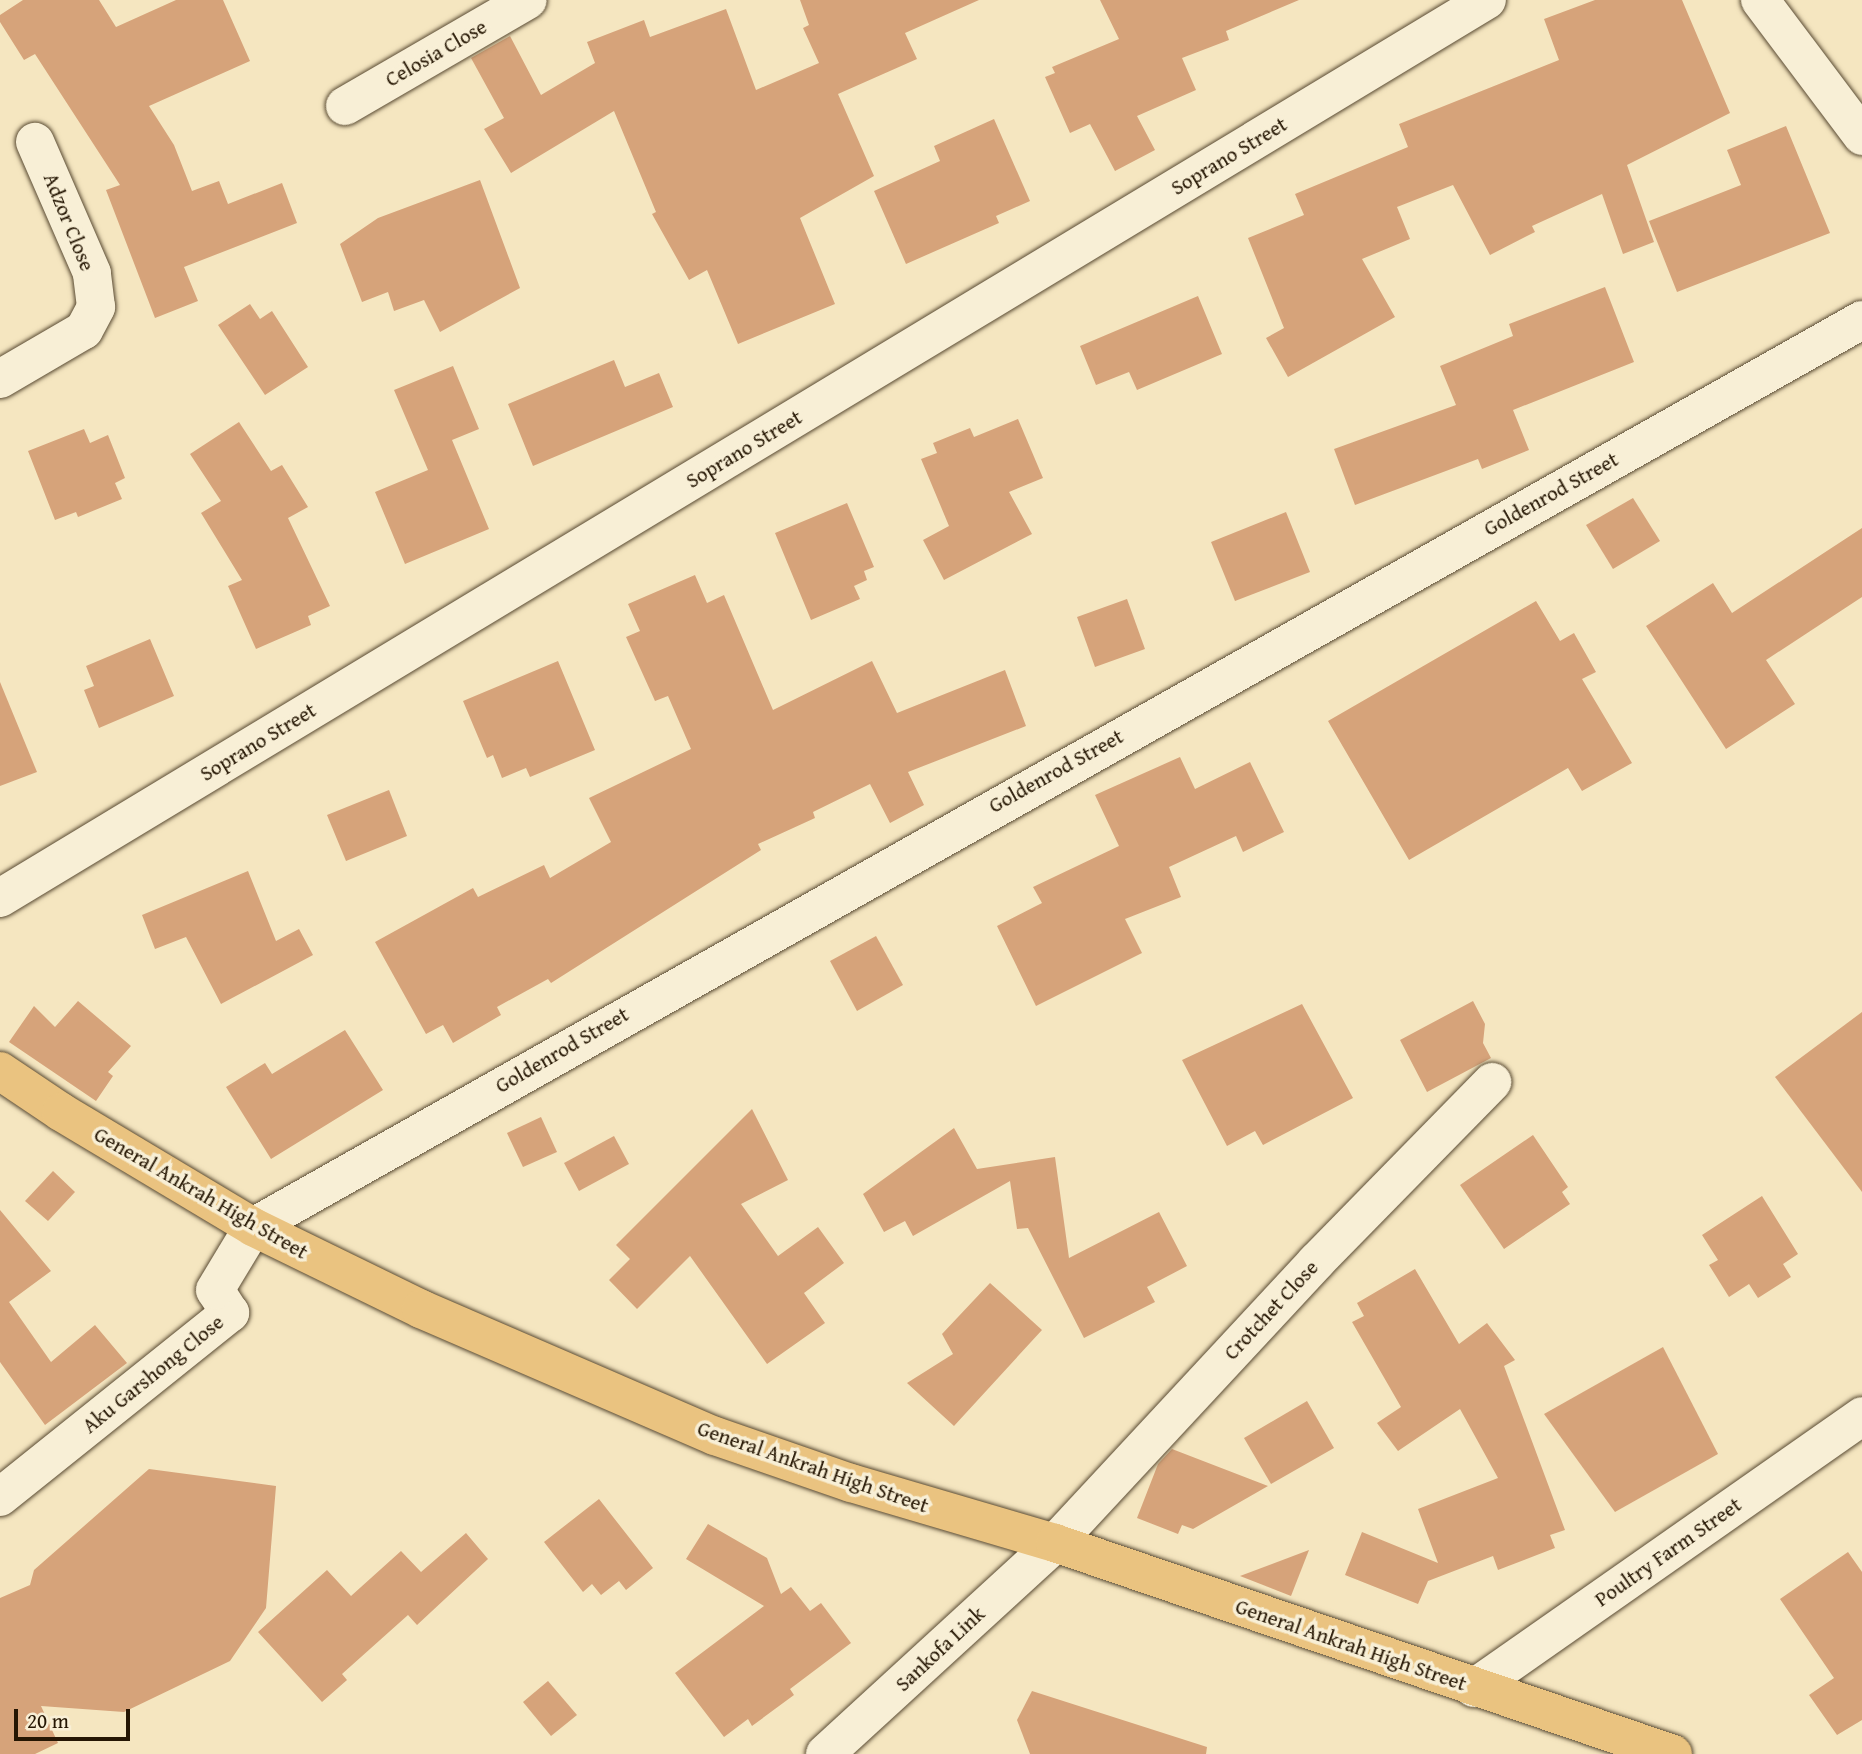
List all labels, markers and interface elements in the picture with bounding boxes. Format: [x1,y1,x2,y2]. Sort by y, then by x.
street label: Celosia Close [381,14,491,92]
street label: Soprano Street [1166,111,1292,201]
street label: Adzor Close [38,169,100,275]
street label: Soprano Street [681,404,807,494]
street label: Goldenrod Street [1479,447,1623,541]
street label: Soprano Street [195,697,321,787]
street label: Goldenrod Street [984,724,1128,818]
street label: Goldenrod Street [491,1002,633,1098]
street label: General Ankrah High Street [90,1121,312,1265]
street label: Crotchet Close [1219,1255,1323,1365]
street label: Aku Garshong Close [77,1309,229,1439]
street label: General Ankrah High Street [694,1416,932,1518]
street label: Poultry Farm Street [1590,1492,1746,1612]
street label: General Ankrah High Street [1232,1594,1470,1696]
street label: Sankofa Link [890,1601,990,1697]
scale bar [18,1694,133,1738]
text: 20 m [27,1705,69,1736]

